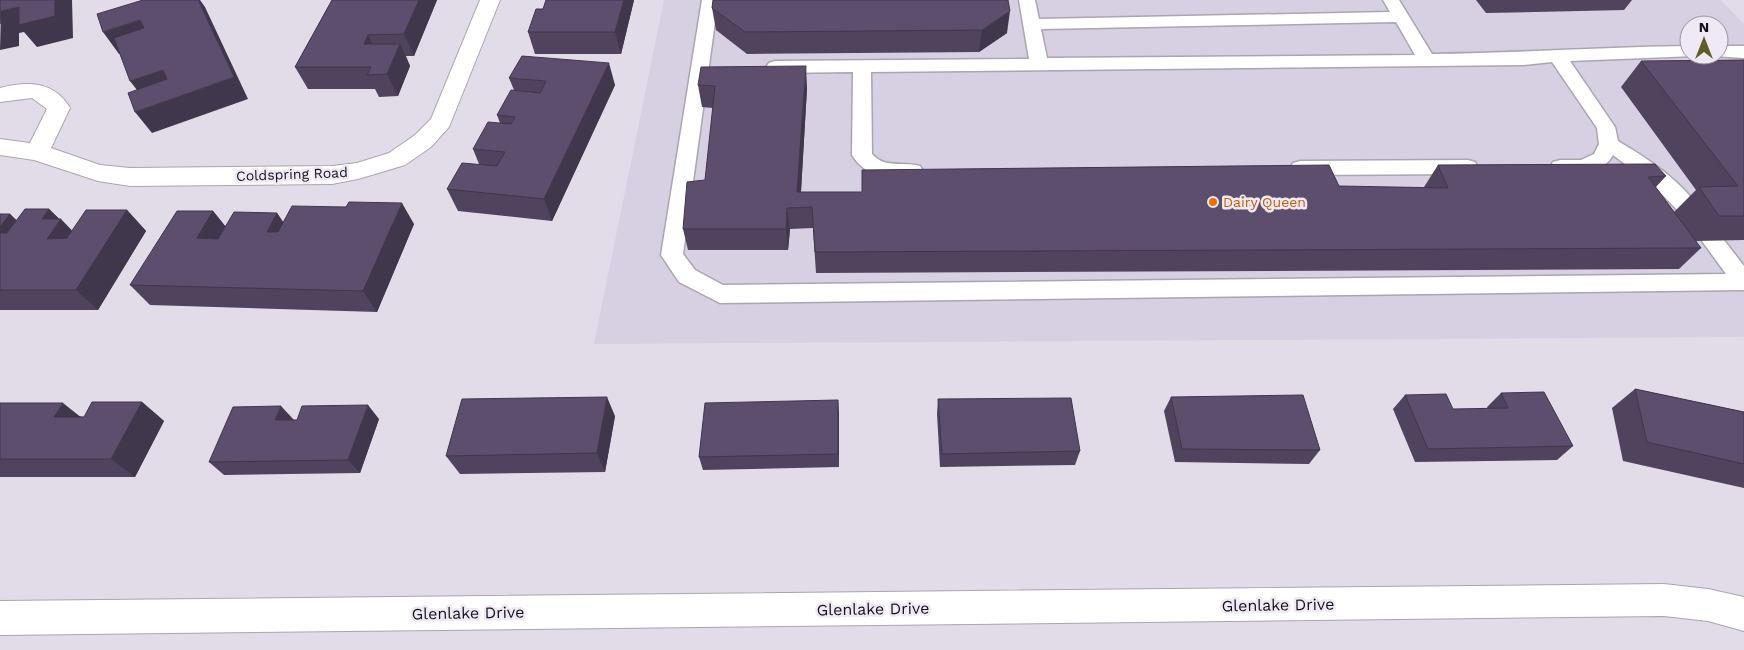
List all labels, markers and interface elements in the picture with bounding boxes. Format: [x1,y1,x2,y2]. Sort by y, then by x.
north arrow [1679,15,1729,65]
text: N [1699,19,1709,35]
street label: Coldspring Road [236,164,348,184]
place label: Dairy Queen [1223,194,1306,210]
marker: Dairy Queen [1207,196,1219,208]
street label: Glenlake Drive [1221,595,1335,615]
street label: Glenlake Drive [816,599,930,619]
street label: Glenlake Drive [411,603,525,623]

